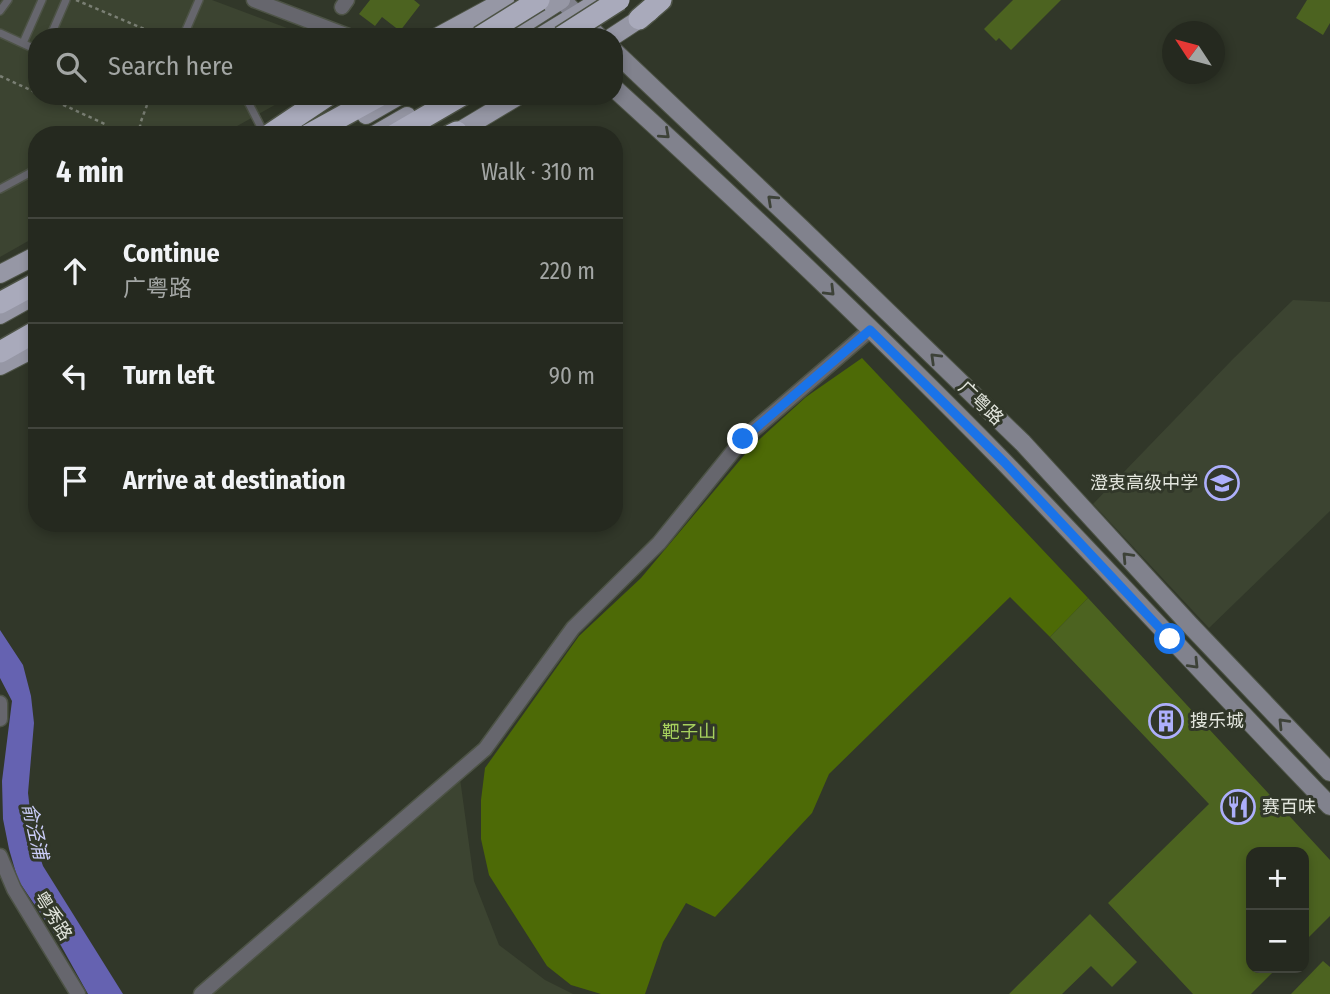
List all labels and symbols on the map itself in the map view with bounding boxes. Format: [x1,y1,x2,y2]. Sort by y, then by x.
north arrow [1162,21,1225,84]
one-way arrow [657,126,670,139]
one-way arrow [767,196,780,209]
one-way arrow [822,282,835,295]
one-way arrow [930,354,943,367]
street label: 广粤路 [954,376,1008,430]
route end [727,423,758,454]
school or university icon: 澄衷高级中学 [1203,464,1241,502]
place label: 澄衷高级中学 [1090,472,1198,494]
one-way arrow [1123,552,1136,565]
route start [1154,623,1185,654]
one-way arrow [1185,656,1198,669]
building icon: 搜乐城 [1147,702,1185,740]
place label: 搜乐城 [1190,710,1244,732]
one-way arrow [1279,718,1291,731]
park label: 靶子山 [662,721,716,743]
restaurant icon: 赛百味 [1219,788,1257,826]
place label: 赛百味 [1262,796,1316,818]
water label: 俞泾浦 [17,801,53,864]
street label: 粤秀路 [29,887,77,945]

